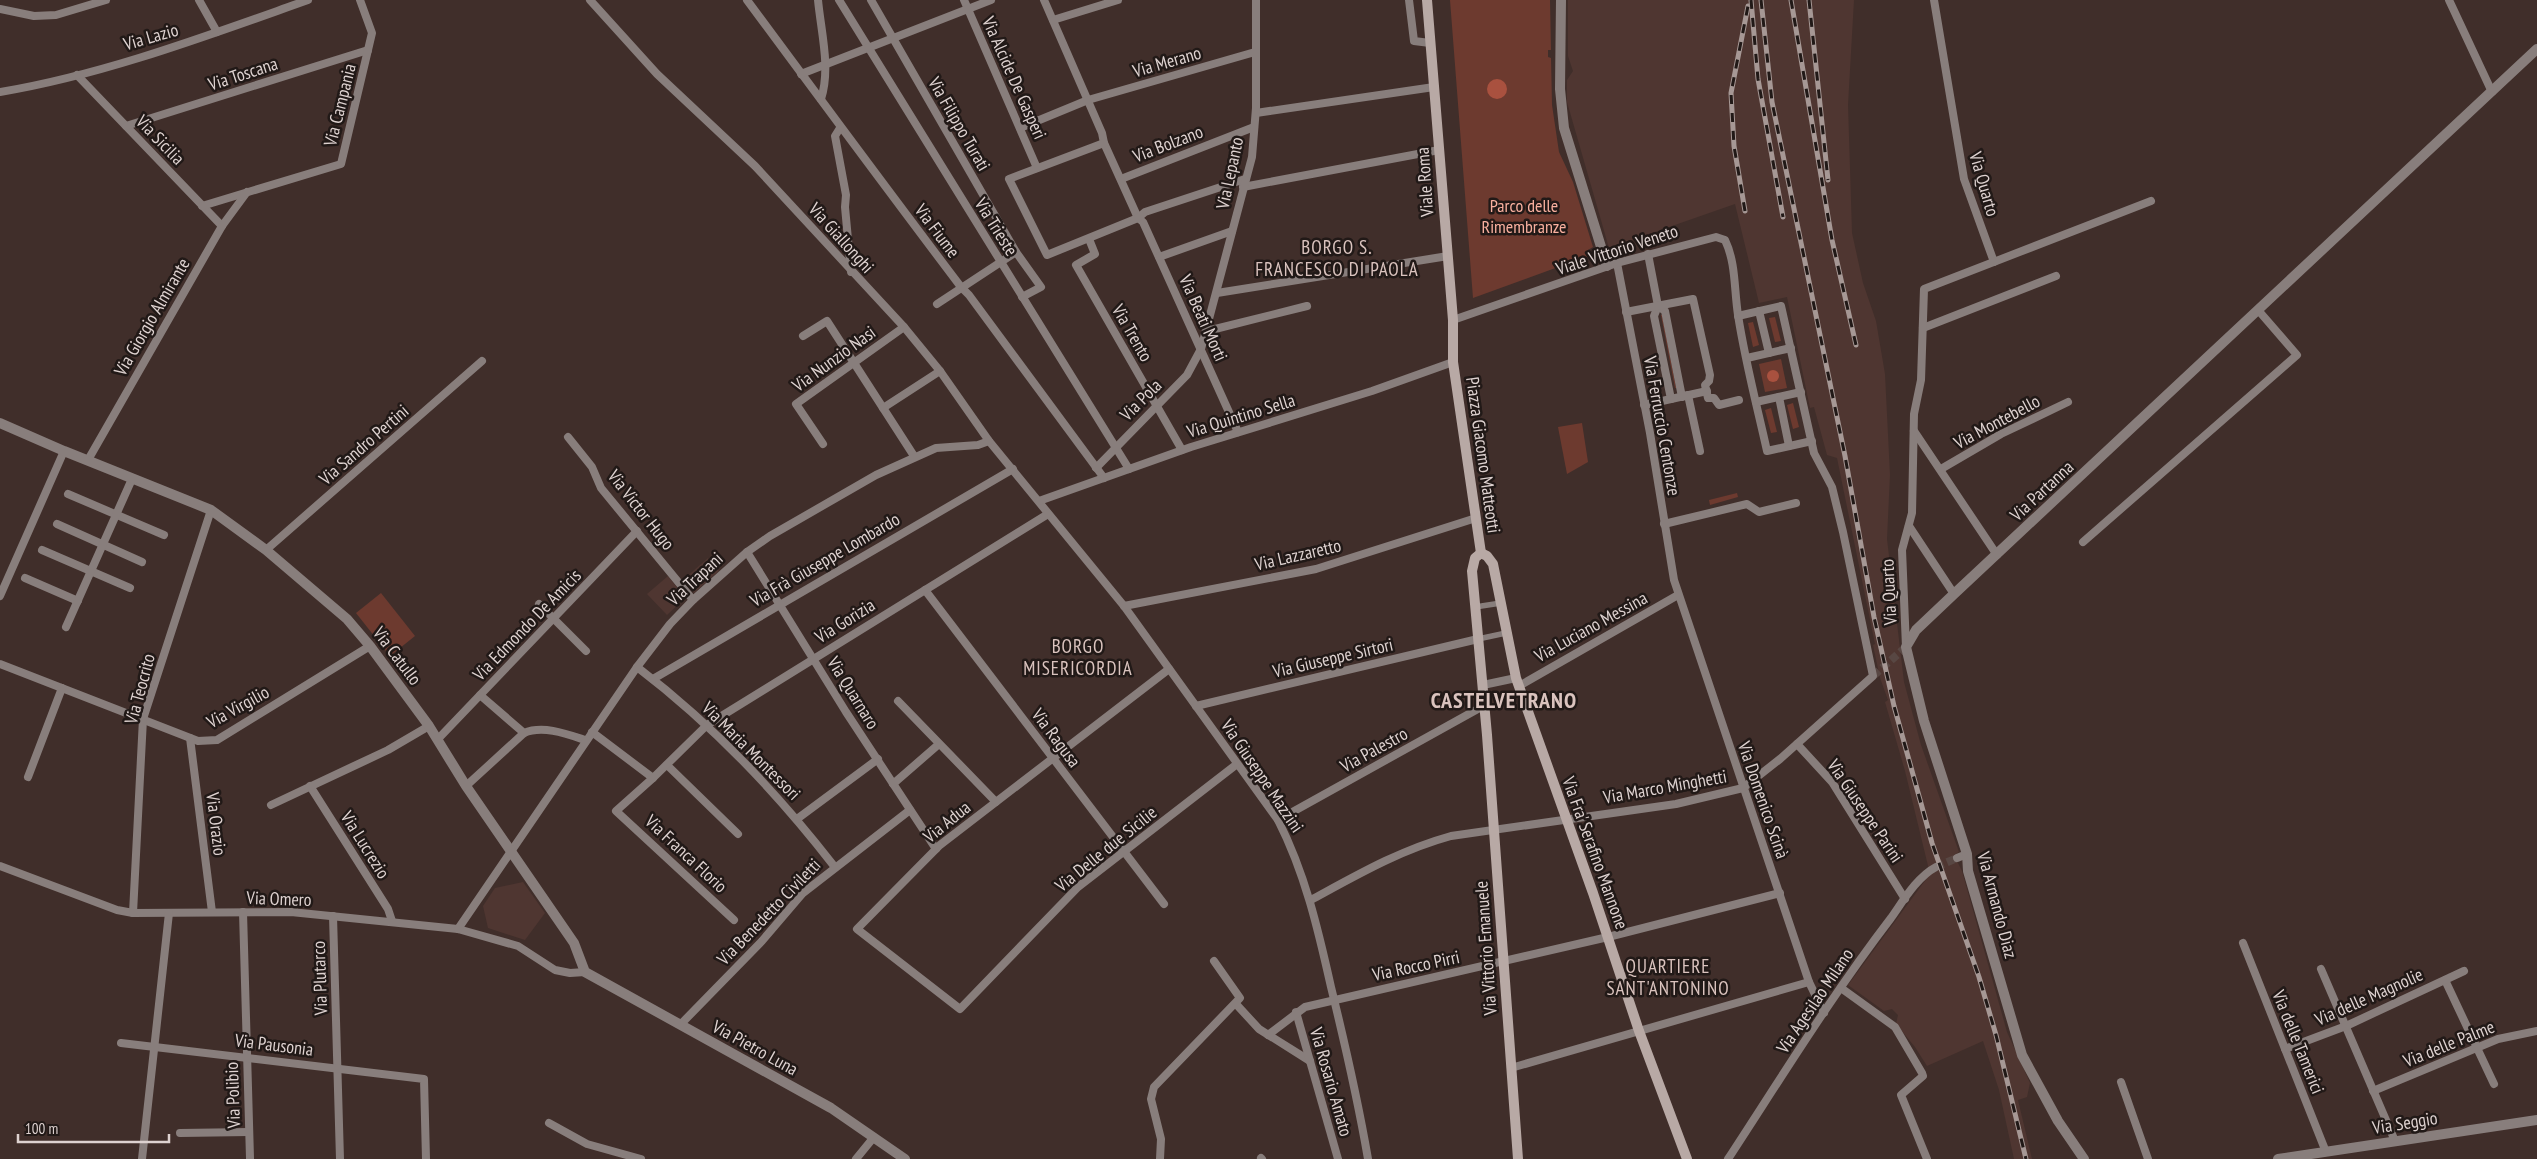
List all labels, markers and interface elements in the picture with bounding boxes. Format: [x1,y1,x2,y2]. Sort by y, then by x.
street label: Via Alcide De Gasperi [977,12,1052,143]
street label: Via Lazio [120,18,181,56]
street label: Via Merano [1129,41,1204,82]
street label: Via Toscana [204,52,280,96]
street label: Via Campania [318,61,361,149]
street label: Via Filippo Turati [923,72,996,175]
street label: Via Sicilia [130,109,190,169]
street label: Via Bolzano [1129,120,1206,168]
street label: Via Lepanto [1210,135,1248,212]
street label: Viale Roma [1411,147,1438,219]
street label: Via Quarto [1964,148,2005,219]
street label: Via Trieste [969,193,1023,260]
park label: Parco delle Rimembranze [1482,194,1566,238]
street label: Via Giallonghi [803,197,879,278]
street label: Via Fiume [909,198,965,262]
street label: Viale Vittorio Veneto [1552,219,1681,280]
district label: BORGO S. FRANCESCO DI PAOLA [1255,235,1419,281]
street label: Via Giorgio Almirante [108,254,195,381]
street label: Via Beati Morti [1174,270,1233,365]
street label: Via Trento [1106,299,1158,366]
street label: Via Nunzio Nasi [787,321,880,397]
street label: Via Ferruccio Centonze [1639,353,1686,497]
street label: Via Pola [1114,374,1166,426]
street label: Piazza Giacomo Matteotti [1461,375,1506,535]
street label: Via Quintino Sella [1183,388,1298,443]
street label: Via Montebello [1949,389,2044,454]
street label: Via Sandro Pertini [313,399,413,491]
street label: Via Partanna [2004,455,2078,527]
street label: Via Victor Hugo [602,464,680,555]
street label: Via Frà Giuseppe Lombardo [745,507,904,612]
street label: Via Lazzaretto [1252,533,1343,576]
street label: Via Trapani [661,547,727,611]
street label: Via Quarto [1875,558,1902,627]
street label: Via Edmondo De Amicis [467,564,586,686]
street label: Via Luciano Messina [1529,586,1651,667]
street label: Via Gorizia [810,593,879,648]
street label: Via Catullo [367,621,427,690]
street label: Via Giuseppe Sirtori [1270,633,1395,683]
district label: BORGO MISERICORDIA [1023,634,1133,680]
street label: Via Teocrito [119,651,160,728]
street label: Via Quarnaro [822,651,885,733]
street label: Via Virgilio [202,680,273,733]
district label: CASTELVETRANO [1431,686,1577,714]
street label: Via Maria Montessori [697,696,805,805]
street label: Via Ragusa [1026,703,1086,772]
street label: Via Giuseppe Mazzini [1216,714,1309,837]
street label: Via Palestro [1335,722,1412,778]
street label: Via Domenico Scinà [1732,737,1794,861]
street label: Via Giuseppe Parini [1822,754,1908,867]
street label: Via Marco Minghetti [1600,764,1728,809]
street label: Via Fra' Serafino Mannone [1557,772,1634,932]
street label: Via Orazio [201,790,232,857]
street label: Via Adua [918,796,975,848]
street label: Via Delle due Sicilie [1049,801,1161,897]
street label: Via Lucrezio [335,806,395,883]
street label: Via Franca Florio [640,809,732,898]
street label: Via Armando Diaz [1972,848,2023,961]
street label: Via Benedetto Civiletti [711,853,825,971]
street label: Via Vittorio Emanuele [1469,880,1502,1017]
street label: Via Omero [245,886,312,911]
street label: Via Plutarco [307,940,332,1017]
street label: Via Agesilao Milano [1770,944,1858,1058]
street label: Via Rocco Pirri [1369,945,1462,986]
district label: QUARTIERE SANT'ANTONINO [1606,954,1730,1000]
street label: Via delle Magnolie [2310,962,2426,1031]
street label: Via delle Tamerici [2267,986,2330,1097]
street label: Via Pietro Luna [708,1014,802,1080]
street label: Via delle Palme [2399,1015,2498,1073]
street label: Via Rosario Amato [1305,1024,1358,1139]
street label: Via Pausonia [233,1028,315,1061]
street label: Via Polibio [220,1061,245,1130]
street label: Via Seggio [2370,1106,2439,1139]
scale bar [18,1112,169,1144]
text: 100 m [25,1119,58,1138]

